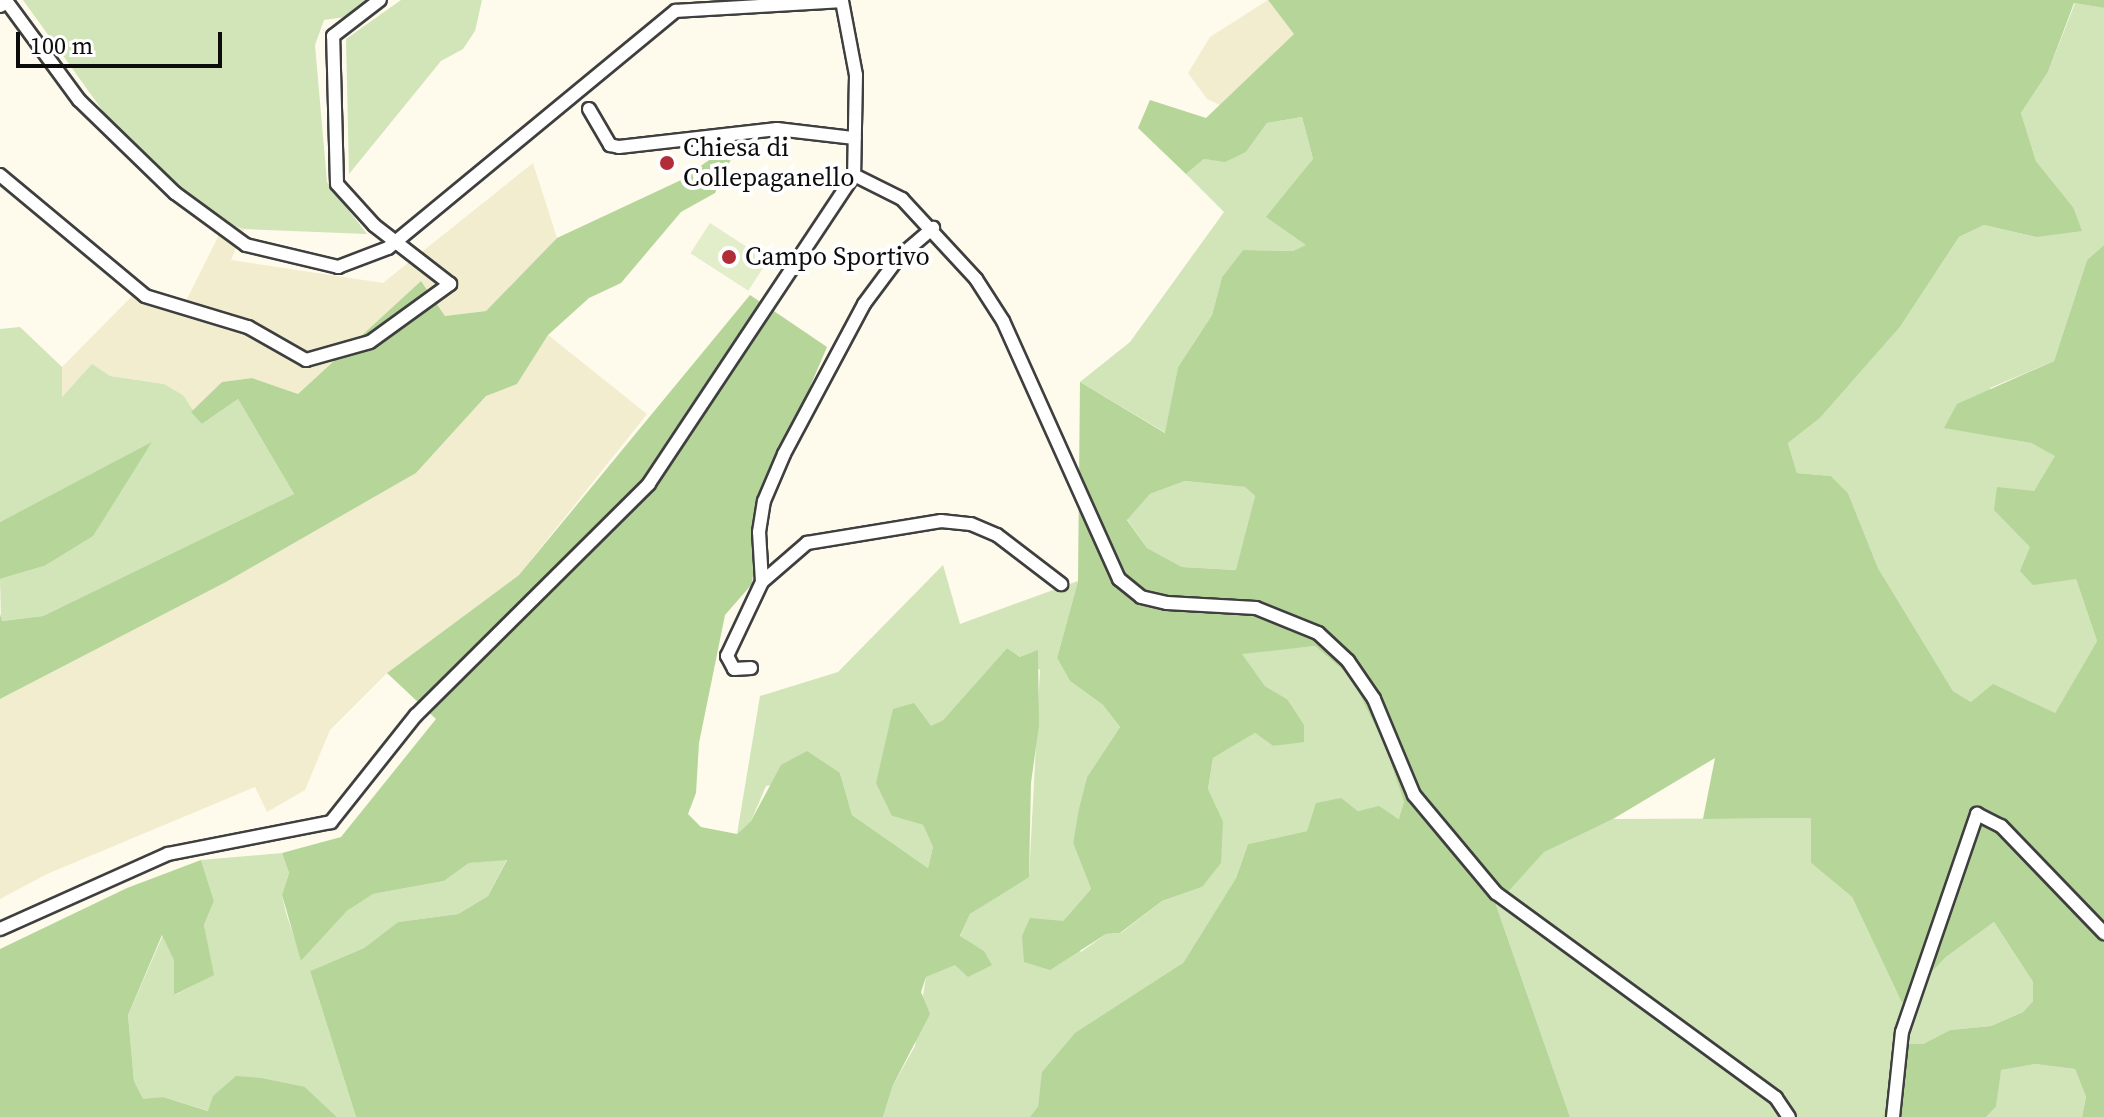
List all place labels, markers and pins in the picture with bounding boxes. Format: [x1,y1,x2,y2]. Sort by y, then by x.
place label: Chiesa di Collepaganello [683,132,855,194]
marker: Chiesa di Collepaganello [658,154,676,172]
place label: Campo Sportivo [745,241,930,273]
marker: Campo Sportivo [720,248,738,266]

